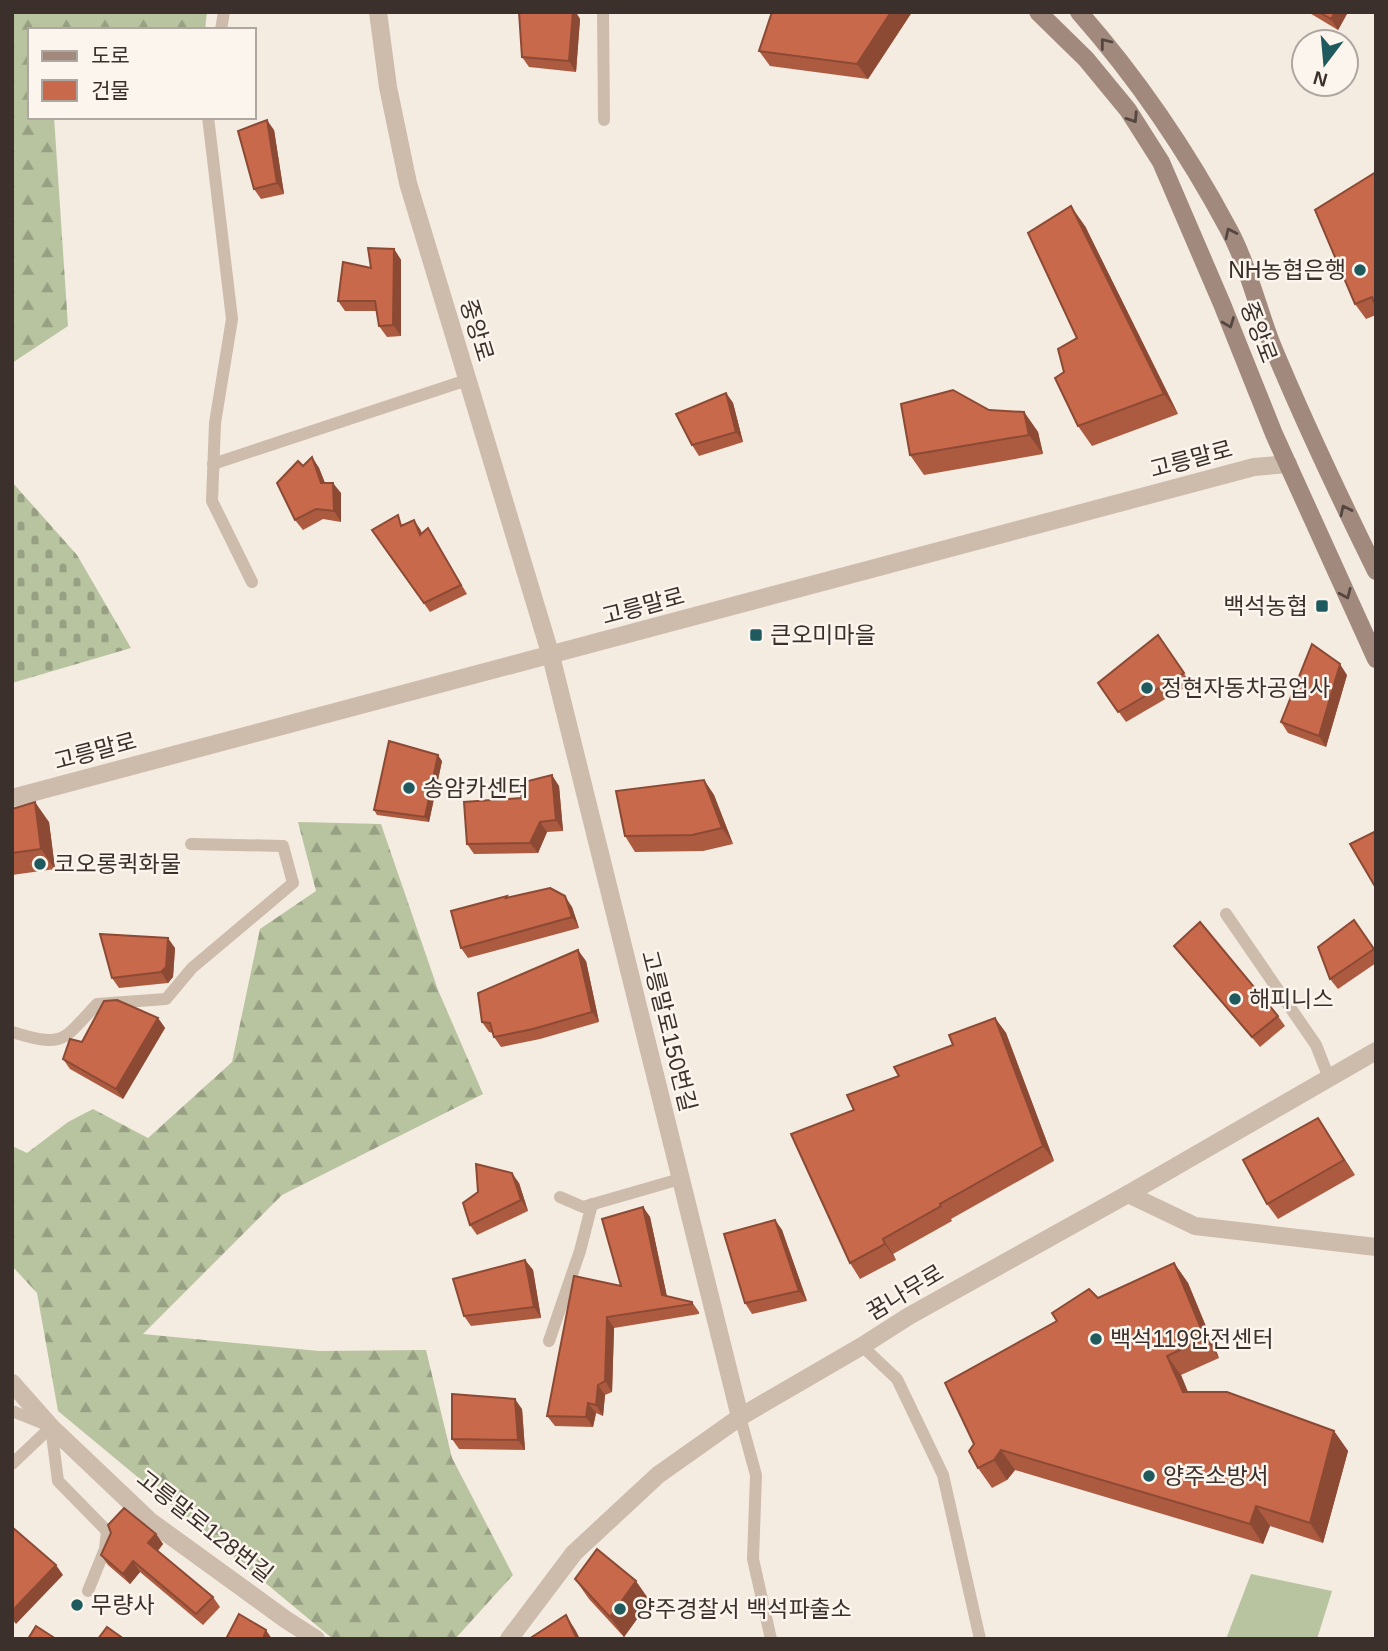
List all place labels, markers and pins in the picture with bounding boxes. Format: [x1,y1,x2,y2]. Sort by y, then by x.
place label: NH농협은행 [1228,257,1346,283]
marker: NH농협은행 [1352,262,1368,278]
place label: 백석농협 [1223,593,1308,619]
marker: 백석농협 [1314,598,1330,614]
place label: 큰오미마을 [770,622,876,648]
marker: 큰오미마을 [748,627,764,643]
place label: 정현자동차공업사 [1161,675,1330,701]
marker: 정현자동차공업사 [1139,680,1155,696]
place label: 송암카센터 [423,775,529,801]
marker: 송암카센터 [401,780,417,796]
place label: 코오롱퀵화물 [54,851,181,877]
marker: 코오롱퀵화물 [32,856,48,872]
place label: 해피니스 [1249,986,1334,1012]
marker: 해피니스 [1227,991,1243,1007]
place label: 백석119안전센터 [1110,1326,1274,1352]
marker: 백석119안전센터 [1088,1331,1104,1347]
place label: 양주소방서 [1163,1463,1269,1489]
marker: 양주소방서 [1141,1468,1157,1484]
place label: 무량사 [91,1592,154,1618]
place label: 양주경찰서 백석파출소 [634,1596,852,1622]
marker: 무량사 [69,1597,85,1613]
marker: 양주경찰서 백석파출소 [612,1601,628,1617]

